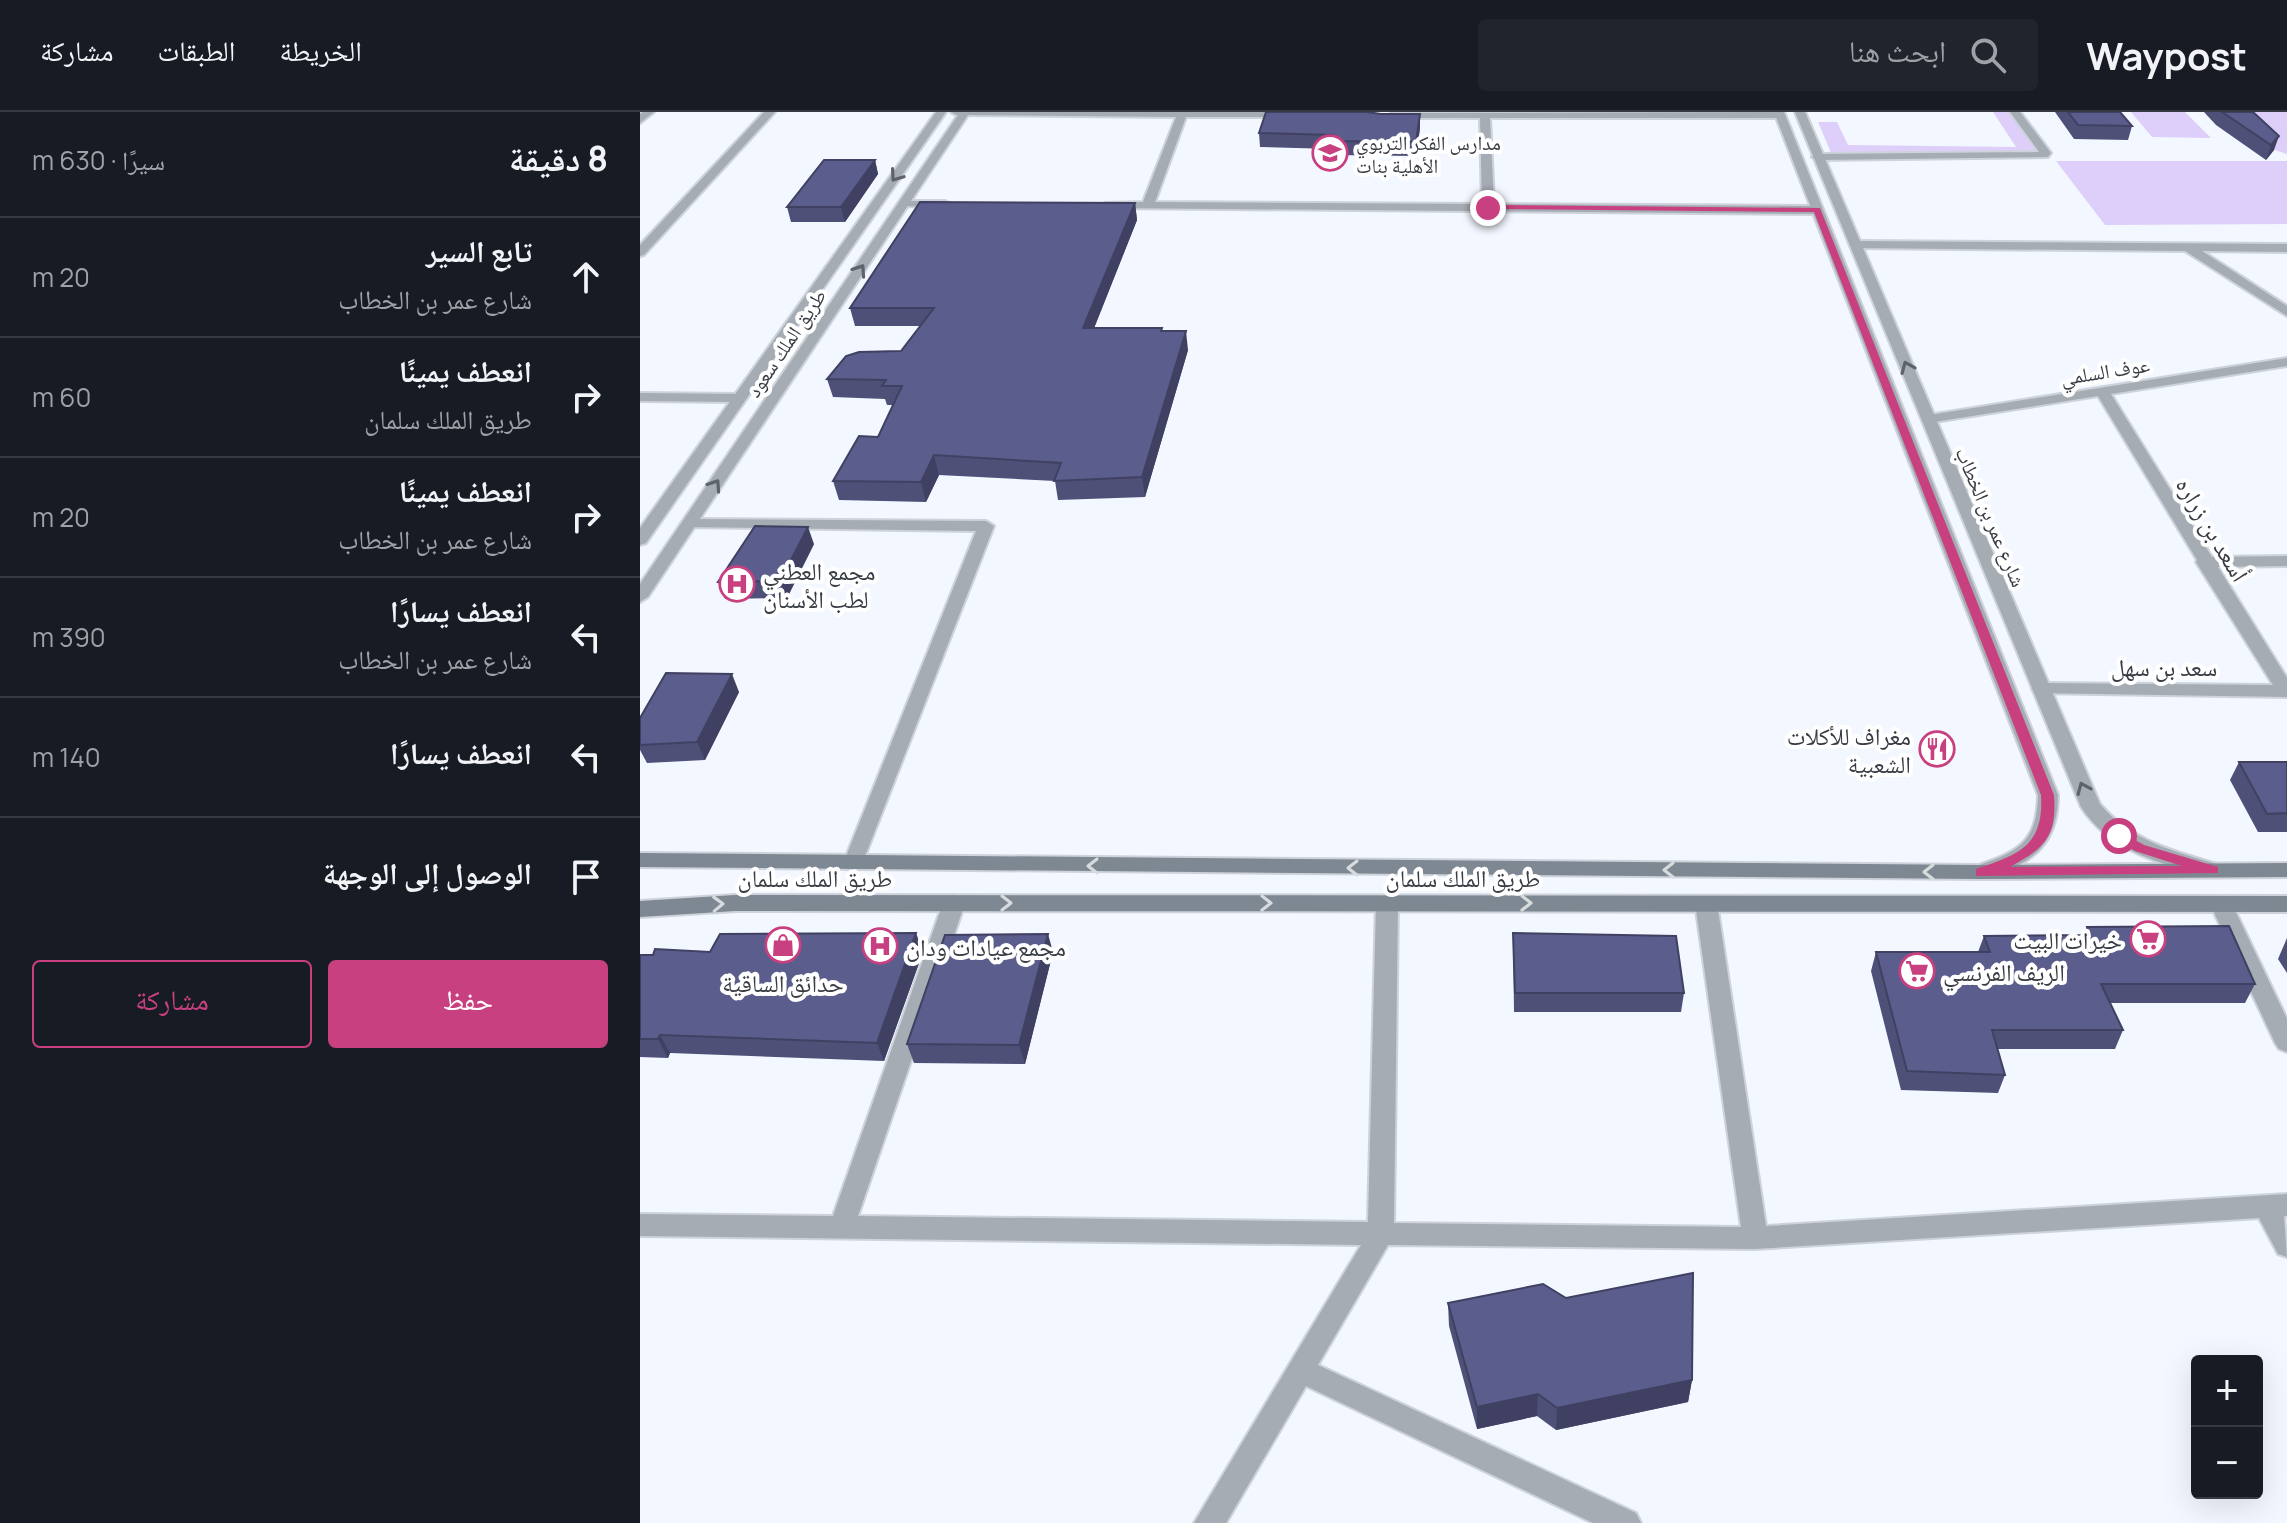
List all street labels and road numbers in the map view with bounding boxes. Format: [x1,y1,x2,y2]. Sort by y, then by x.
street label: طريق الملك سعود [740,284,832,402]
street label: عوف السلمي [2059,351,2152,394]
street label: شارع عمر بن الخطاب [1949,443,2033,591]
street label: أسعد بن زراره [2169,471,2257,587]
street label: سعد بن سهل [2111,650,2217,683]
street label: طريق الملك سلمان [738,861,892,894]
street label: طريق الملك سلمان [1386,861,1540,894]

